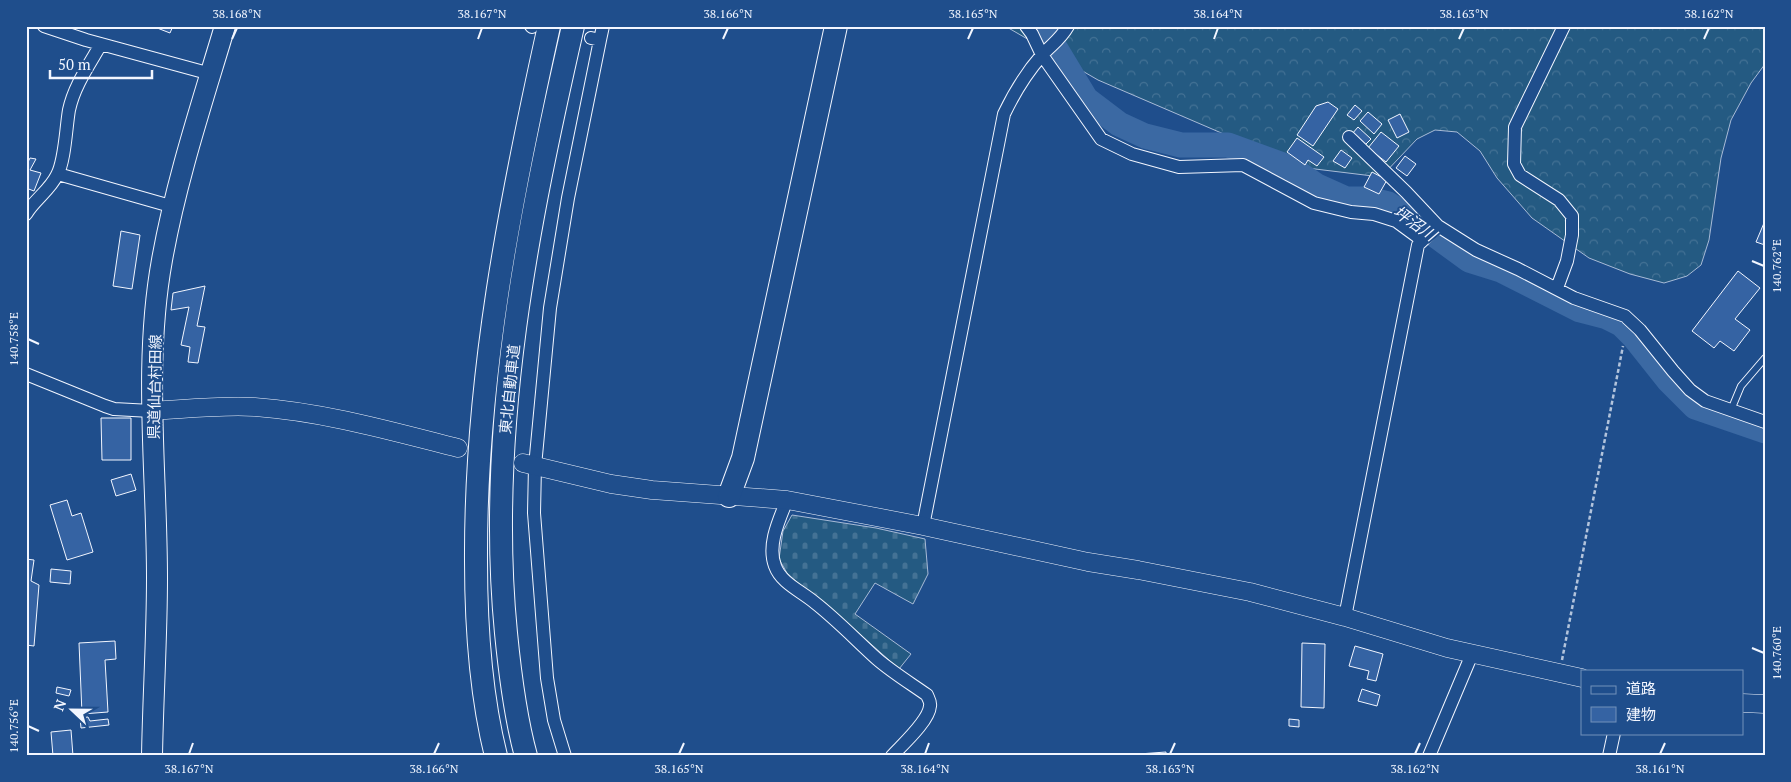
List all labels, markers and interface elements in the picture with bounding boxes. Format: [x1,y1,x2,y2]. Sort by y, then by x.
text: 38.168°N [212,6,262,21]
text: 38.167°N [457,6,507,21]
text: 38.166°N [703,6,753,21]
text: 38.165°N [948,6,998,21]
text: 38.164°N [1193,6,1243,21]
text: 38.163°N [1439,6,1489,21]
text: 38.162°N [1684,6,1734,21]
scale bar [50,48,152,80]
text: 50 m [58,54,91,74]
water label: 坪沼川 [1389,200,1443,247]
text: 140.762°E [1769,239,1784,293]
text: 140.758°E [6,312,21,366]
street label: 県道仙台村田線 [143,334,165,440]
street label: 東北自動車道 [494,343,524,435]
text: 140.760°E [1769,626,1784,680]
legend [1581,670,1744,734]
text: 道路 [1626,678,1656,698]
north arrow [48,684,98,734]
text: N [49,696,70,713]
text: 140.756°E [6,699,21,753]
text: 建物 [1626,704,1656,724]
text: 38.167°N [164,761,214,776]
text: 38.166°N [409,761,459,776]
text: 38.165°N [654,761,704,776]
text: 38.164°N [900,761,950,776]
text: 38.163°N [1145,761,1195,776]
text: 38.162°N [1390,761,1440,776]
text: 38.161°N [1635,761,1685,776]

